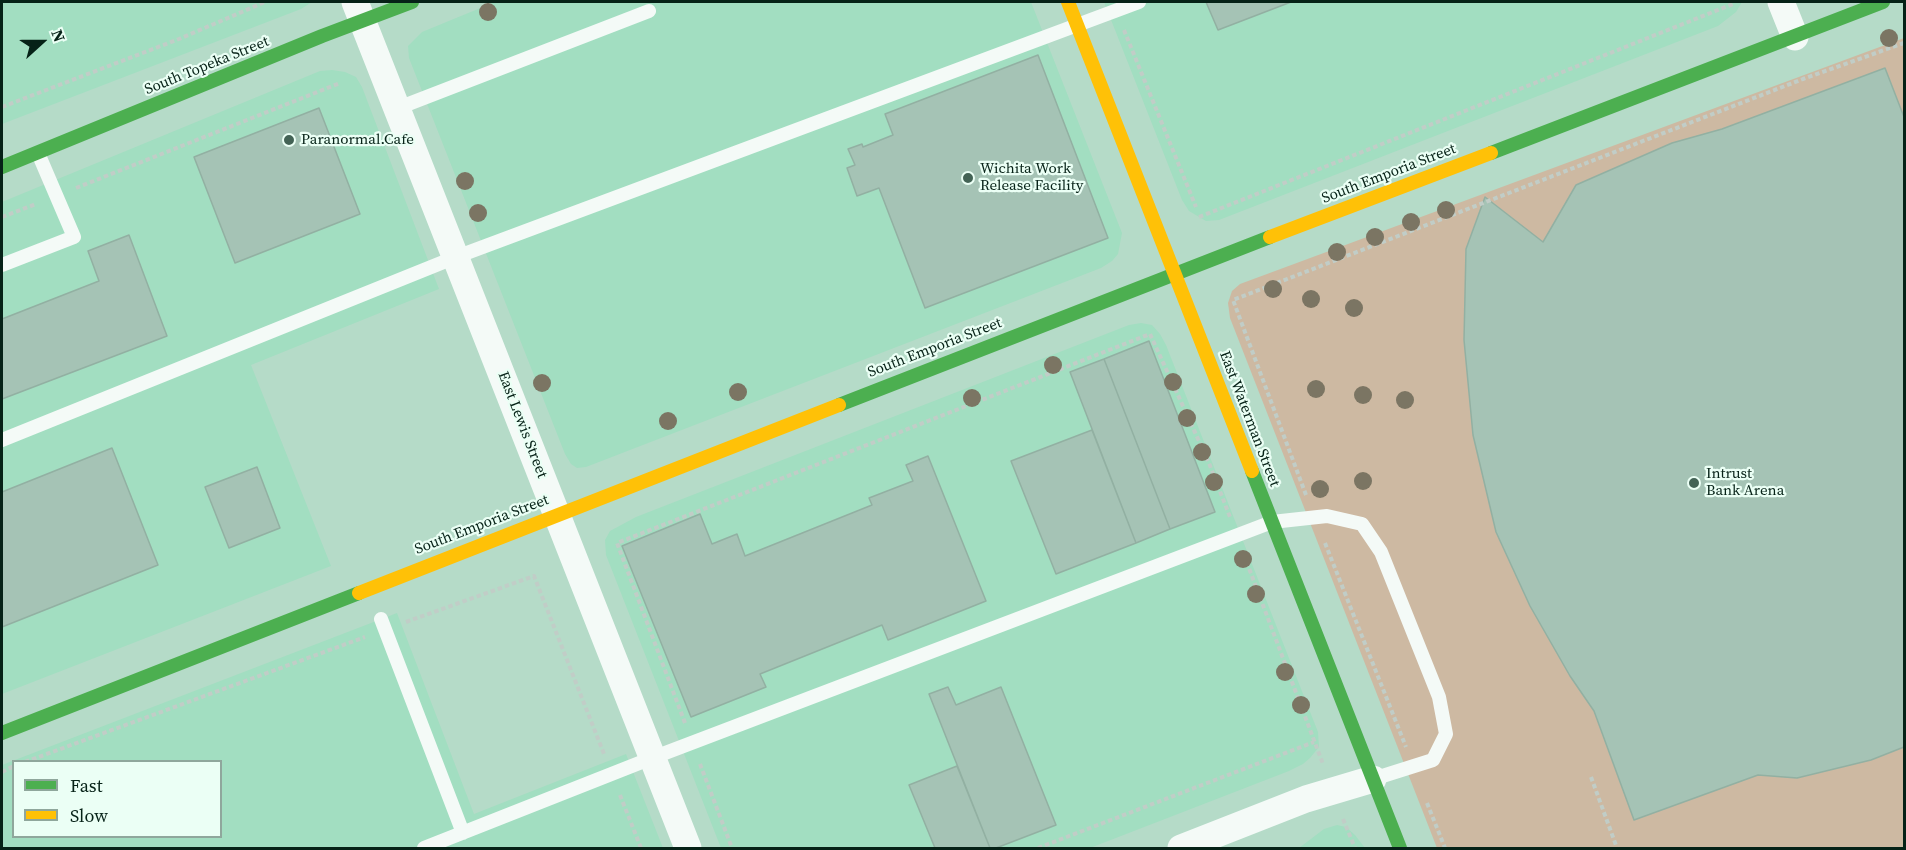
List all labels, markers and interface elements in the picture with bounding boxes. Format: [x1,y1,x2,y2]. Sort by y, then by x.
north arrow [12,12,72,72]
text: N [46,26,71,45]
street label: South Topeka Street [142,33,272,99]
place label: Paranormal.Cafe [301,131,414,149]
marker: Paranormal.Cafe [282,133,296,147]
street label: South Emporia Street [1320,140,1458,208]
place label: Wichita Work Release Facility [980,160,1083,195]
marker: Wichita Work Release Facility [961,171,975,185]
street label: South Emporia Street [866,314,1004,382]
street label: East Waterman Street [1215,349,1283,489]
street label: East Lewis Street [493,369,551,481]
place label: Intrust Bank Arena [1706,465,1784,500]
marker: Intrust Bank Arena [1687,476,1701,490]
street label: South Emporia Street [413,491,551,559]
legend [12,760,222,838]
text: Fast [70,773,103,798]
text: Slow [70,803,108,828]

